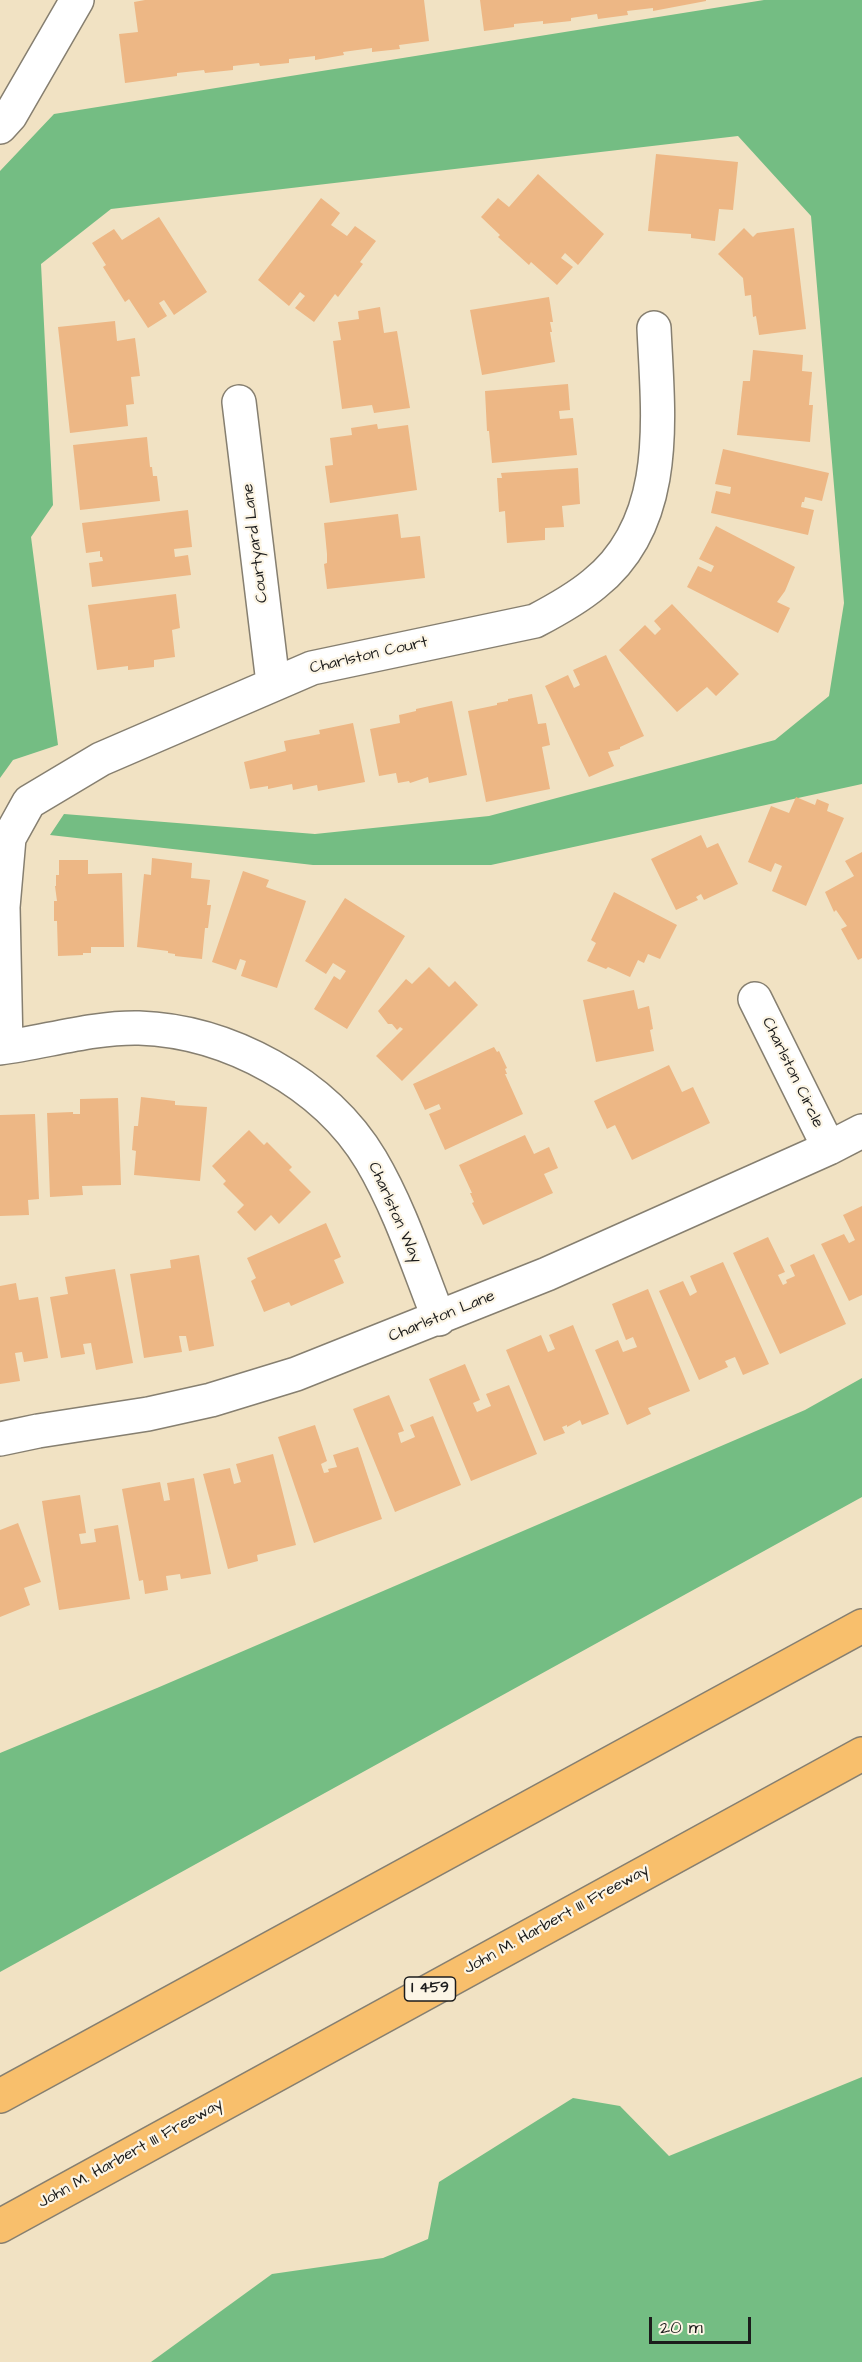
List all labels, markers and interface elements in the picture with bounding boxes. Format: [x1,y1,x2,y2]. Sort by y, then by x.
street label: Courtyard Lane [239,482,273,604]
street label: Charlston Court [308,633,430,679]
street label: Charlston Circle [757,1015,827,1131]
street label: Charlston Way [363,1159,425,1267]
street label: Charlston Lane [386,1287,498,1347]
street label: John M. Harbert III Freeway [461,1861,653,1979]
road number: I 459 [404,1977,456,2001]
street label: John M. Harbert III Freeway [35,2095,227,2213]
scale bar [652,2305,754,2343]
text: 20 m [660,2315,703,2340]

